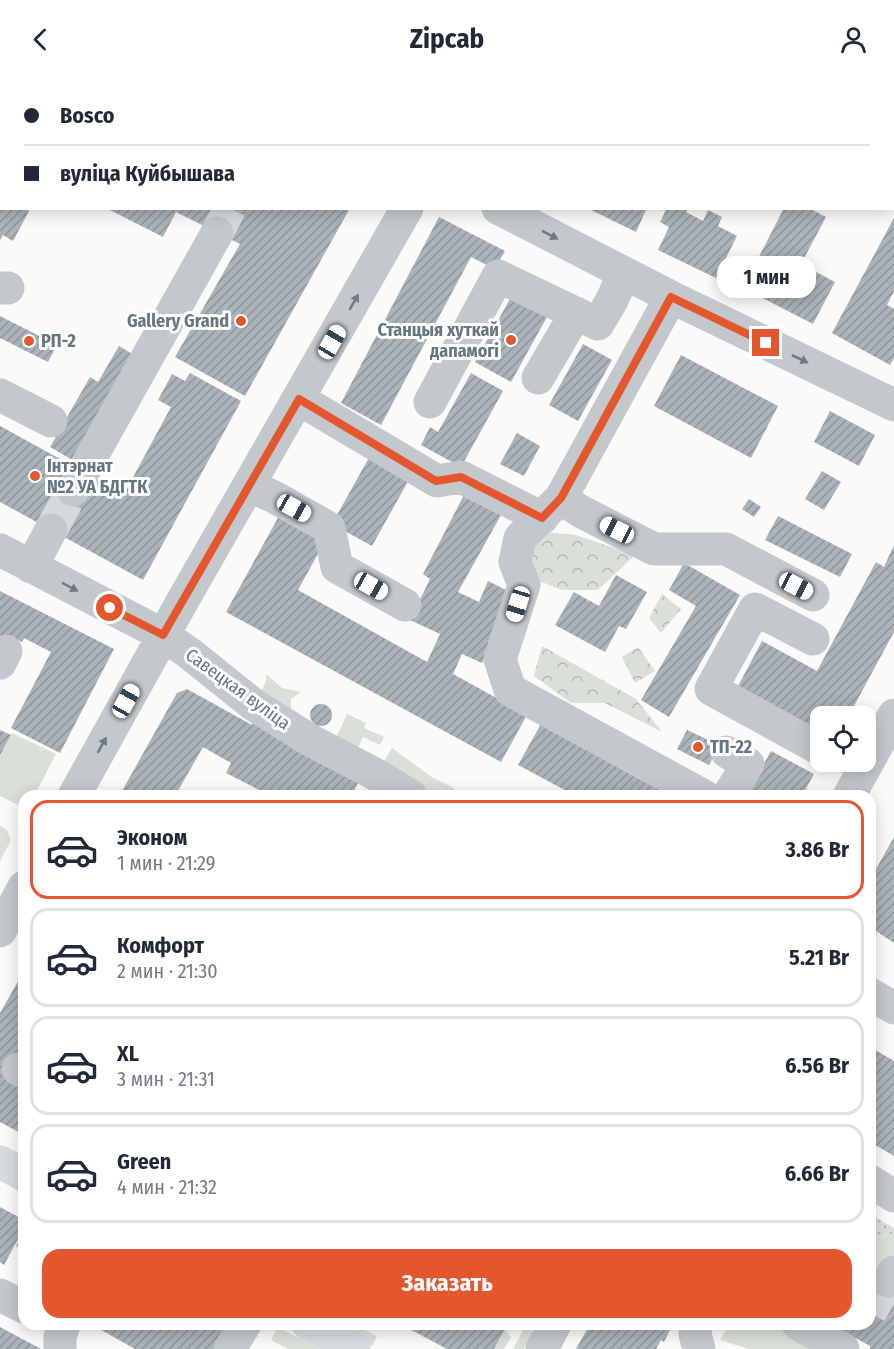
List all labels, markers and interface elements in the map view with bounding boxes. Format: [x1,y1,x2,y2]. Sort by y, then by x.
icon: back [24,23,57,56]
text: Zipcab [410,23,484,55]
icon: person [837,23,870,56]
text: Bosco [60,102,115,129]
text: вуліца Куйбышава [60,160,235,187]
one-way arrow [542,230,559,240]
callout: 1 мин [716,256,816,298]
text: 1 мин [743,265,790,289]
one-way arrow [349,293,359,310]
place label: Gallery Grand [127,310,229,332]
marker: Gallery Grand [234,314,248,328]
place label: Станцыя хуткай дапамогі [378,319,499,362]
car [315,322,349,362]
route end [752,329,779,356]
place label: РП-2 [41,330,76,352]
marker: Станцыя хуткай дапамогі [504,333,518,347]
marker: РП-2 [22,334,36,348]
one-way arrow [791,354,809,364]
place label: Інтэрнат №2 УА БДГТК [47,455,148,498]
marker: Інтэрнат №2 УА БДГТК [28,469,42,483]
car [274,491,314,525]
car [597,514,637,546]
car [351,569,391,603]
car [776,570,816,602]
one-way arrow [62,582,79,592]
car [504,584,532,624]
route start [96,594,123,621]
street label: Савецкая вуліца [181,644,295,734]
car [109,681,143,721]
map controls [810,706,876,772]
button: locate [810,706,876,772]
one-way arrow [97,736,107,753]
place label: ТП-22 [710,736,752,758]
marker: ТП-22 [691,740,705,754]
icon: car [45,823,99,877]
text: Эконом [117,824,187,851]
text: 3.86 Br [786,836,849,863]
text: 1 мин · 21:29 [117,851,216,875]
icon: car [45,931,99,985]
text: Комфорт [117,932,204,959]
text: 5.21 Br [789,944,849,971]
text: 2 мин · 21:30 [117,959,218,983]
icon: car [45,1039,99,1093]
text: XL [117,1040,139,1067]
text: 6.56 Br [785,1052,849,1079]
text: 3 мин · 21:31 [117,1067,215,1091]
icon: car [45,1147,99,1201]
text: Green [117,1148,171,1175]
text: 6.66 Br [785,1160,849,1187]
text: 4 мин · 21:32 [117,1175,217,1199]
button: Заказать [42,1249,852,1318]

